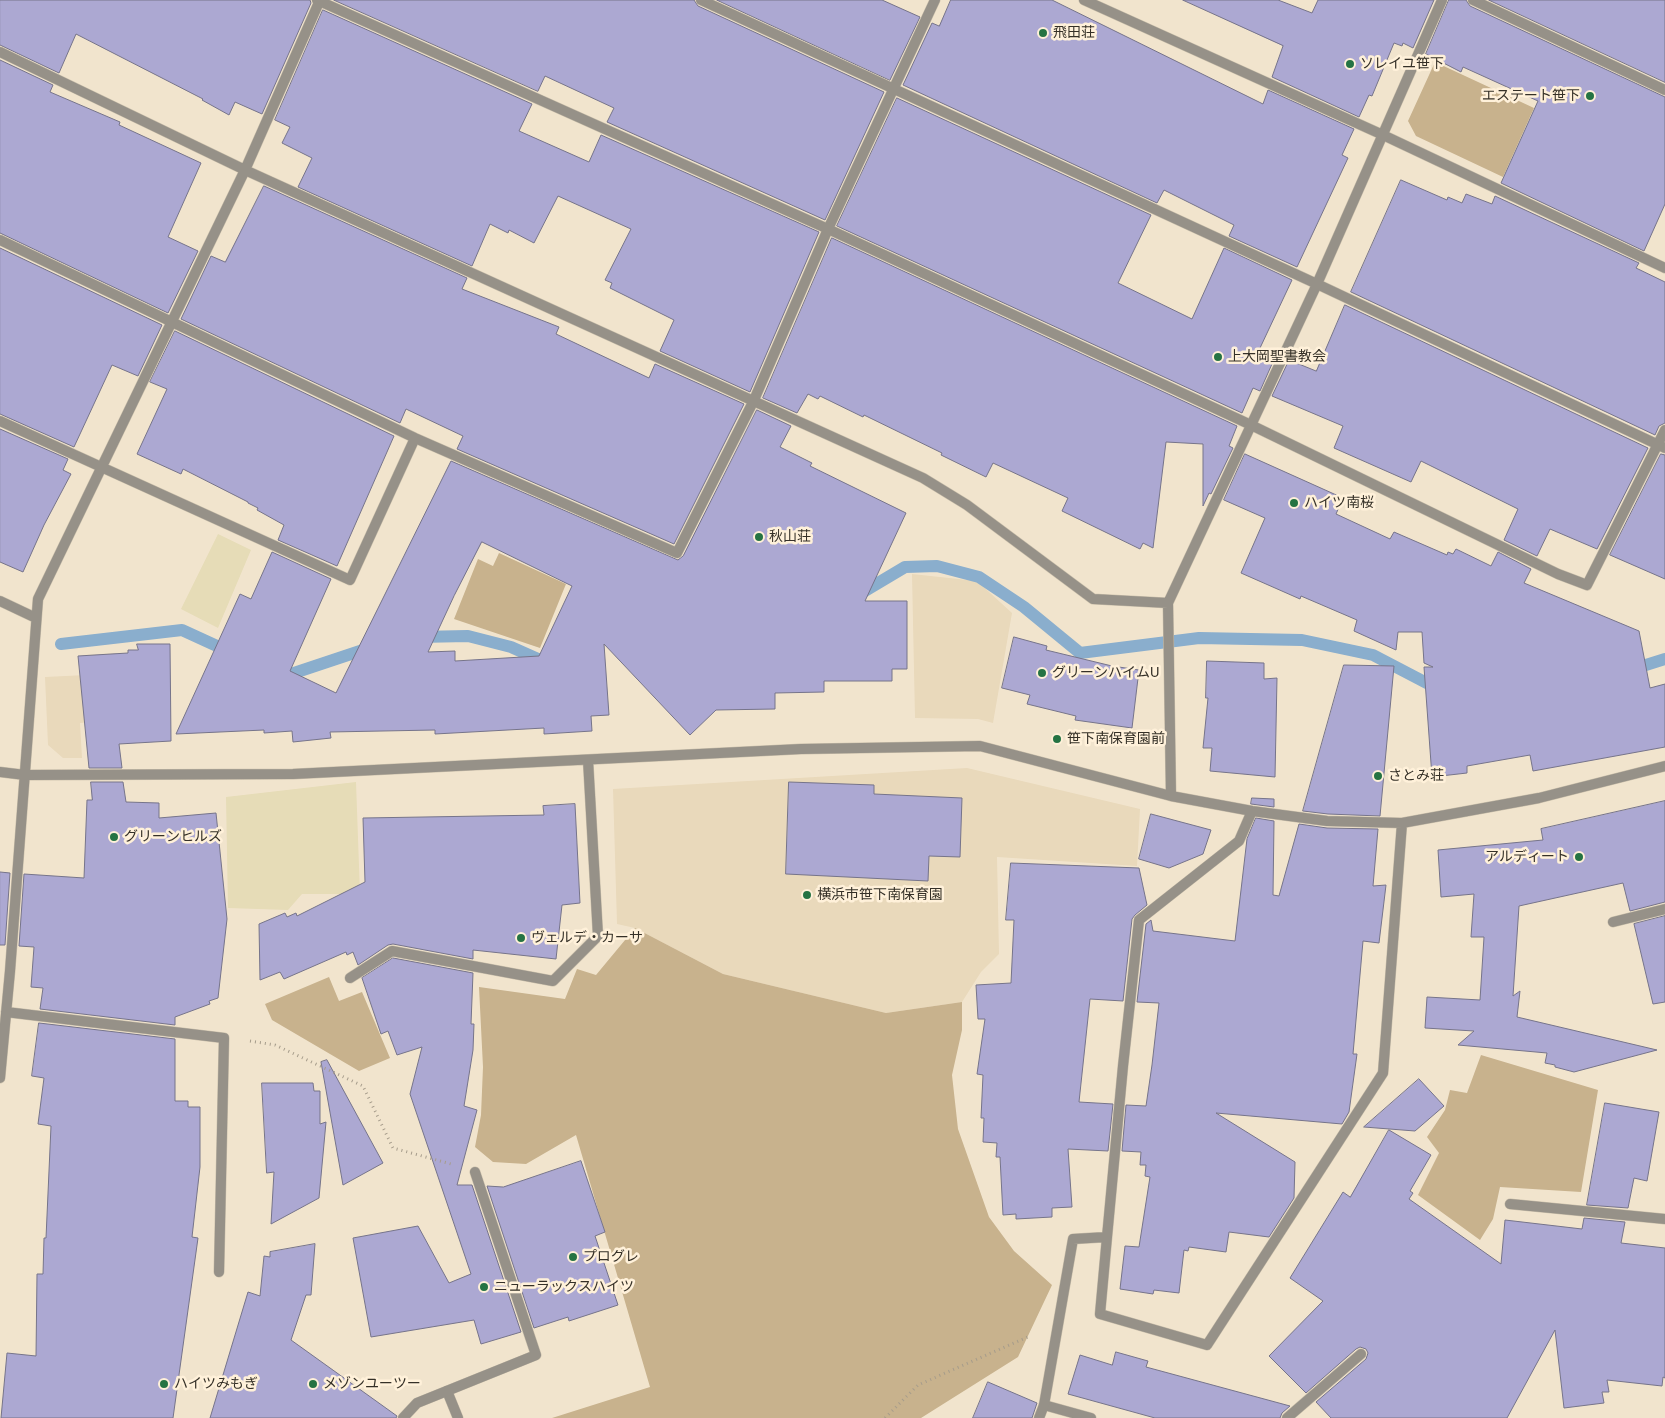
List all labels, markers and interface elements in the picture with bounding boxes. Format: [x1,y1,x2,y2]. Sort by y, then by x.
place label: 飛田荘 [1053,25,1095,41]
marker: 飛田荘 [1037,27,1049,39]
place label: ソレイユ笹下 [1360,56,1444,72]
marker: ソレイユ笹下 [1344,58,1356,70]
place label: エステート笹下 [1482,88,1580,104]
marker: エステート笹下 [1584,90,1596,102]
place label: 上大岡聖書教会 [1228,349,1326,365]
marker: 上大岡聖書教会 [1212,351,1224,363]
place label: ハイツ南桜 [1304,495,1374,511]
marker: ハイツ南桜 [1288,497,1300,509]
place label: 秋山荘 [769,529,811,545]
marker: 秋山荘 [753,531,765,543]
place label: グリーンハイムU [1052,665,1159,681]
marker: グリーンハイムU [1036,667,1048,679]
place label: 笹下南保育園前 [1067,731,1165,747]
marker: 笹下南保育園前 [1051,733,1063,745]
place label: さとみ荘 [1388,768,1444,784]
marker: さとみ荘 [1372,770,1384,782]
place label: グリーンヒルズ [124,829,222,845]
marker: グリーンヒルズ [108,831,120,843]
place label: アルディート [1485,849,1569,865]
marker: アルディート [1573,851,1585,863]
place label: 横浜市笹下南保育園 [817,887,943,903]
marker: 横浜市笹下南保育園 [801,889,813,901]
place label: ヴェルデ・カーサ [531,930,643,946]
marker: ヴェルデ・カーサ [515,932,527,944]
place label: プログレ [583,1249,639,1265]
marker: プログレ [567,1251,579,1263]
place label: ニューラックスハイツ [494,1279,634,1295]
marker: ニューラックスハイツ [478,1281,490,1293]
place label: ハイツみもぎ [174,1376,258,1392]
place label: メゾンユーツー [323,1376,421,1392]
marker: ハイツみもぎ [158,1378,170,1390]
marker: メゾンユーツー [307,1378,319,1390]

